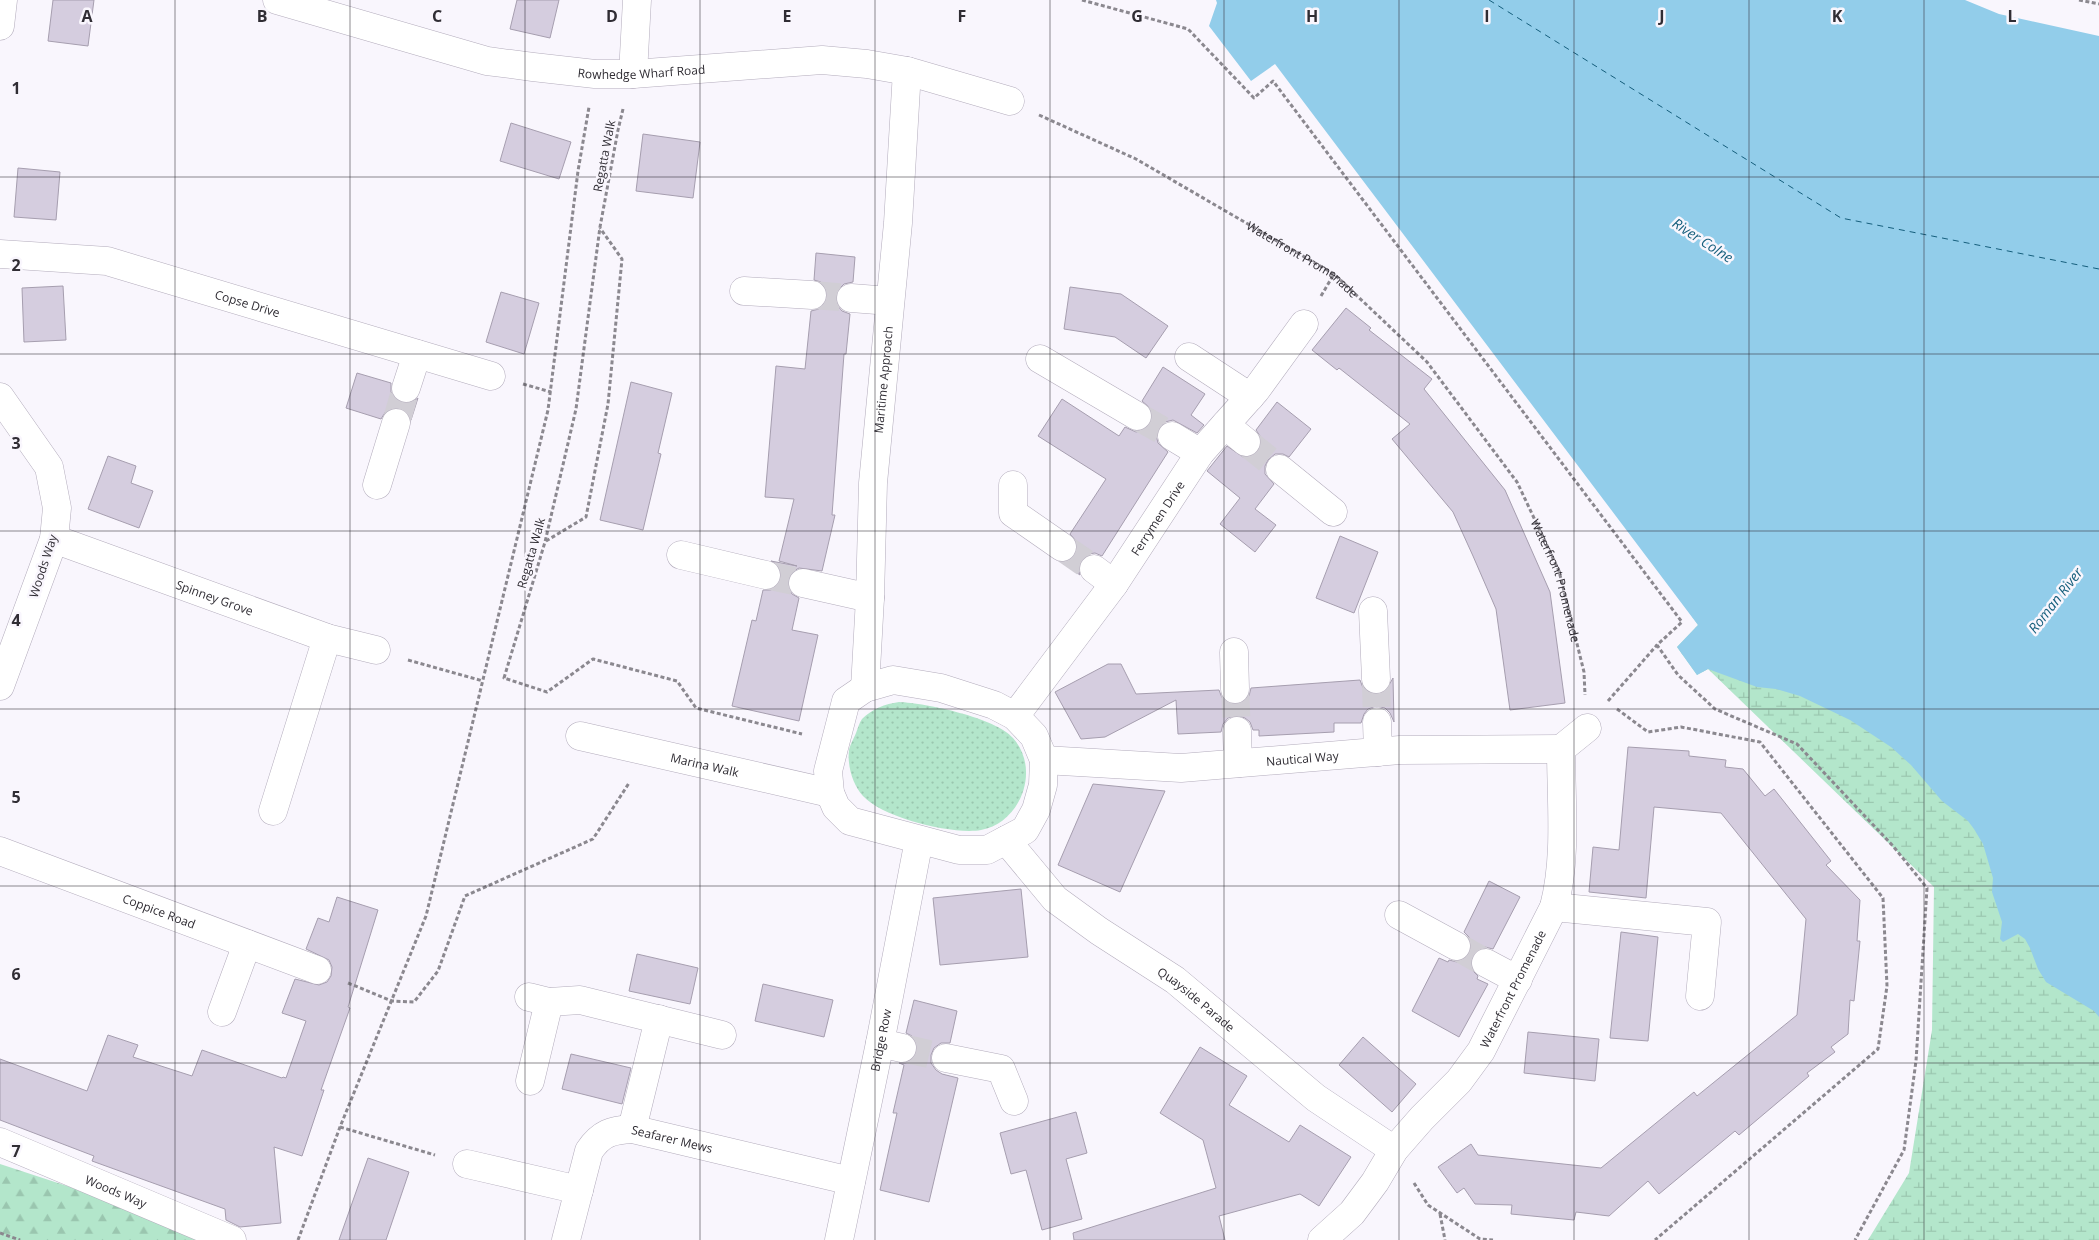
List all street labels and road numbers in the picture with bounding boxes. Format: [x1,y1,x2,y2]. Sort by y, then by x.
street label: Rowhedge Wharf Road [577,60,706,83]
street label: Regatta Walk [589,118,619,193]
street label: Waterfront Promenade [1244,217,1362,301]
street label: Copse Drive [213,285,282,321]
street label: Maritime Approach [869,325,897,434]
street label: Ferrymen Drive [1127,477,1188,559]
street label: Regatta Walk [513,515,549,590]
street label: Waterfront Promenade [1527,516,1585,644]
street label: Woods Way [25,531,62,600]
street label: Spinney Grove [174,575,256,619]
street label: Nautical Way [1265,746,1340,769]
street label: Marina Walk [669,748,741,781]
street label: Coppice Road [120,889,198,932]
street label: Waterfront Promenade [1476,927,1550,1051]
street label: Quayside Parade [1154,963,1239,1035]
street label: Bridge Row [866,1007,895,1073]
street label: Seafarer Mews [630,1121,715,1156]
street label: Woods Way [83,1170,150,1212]

